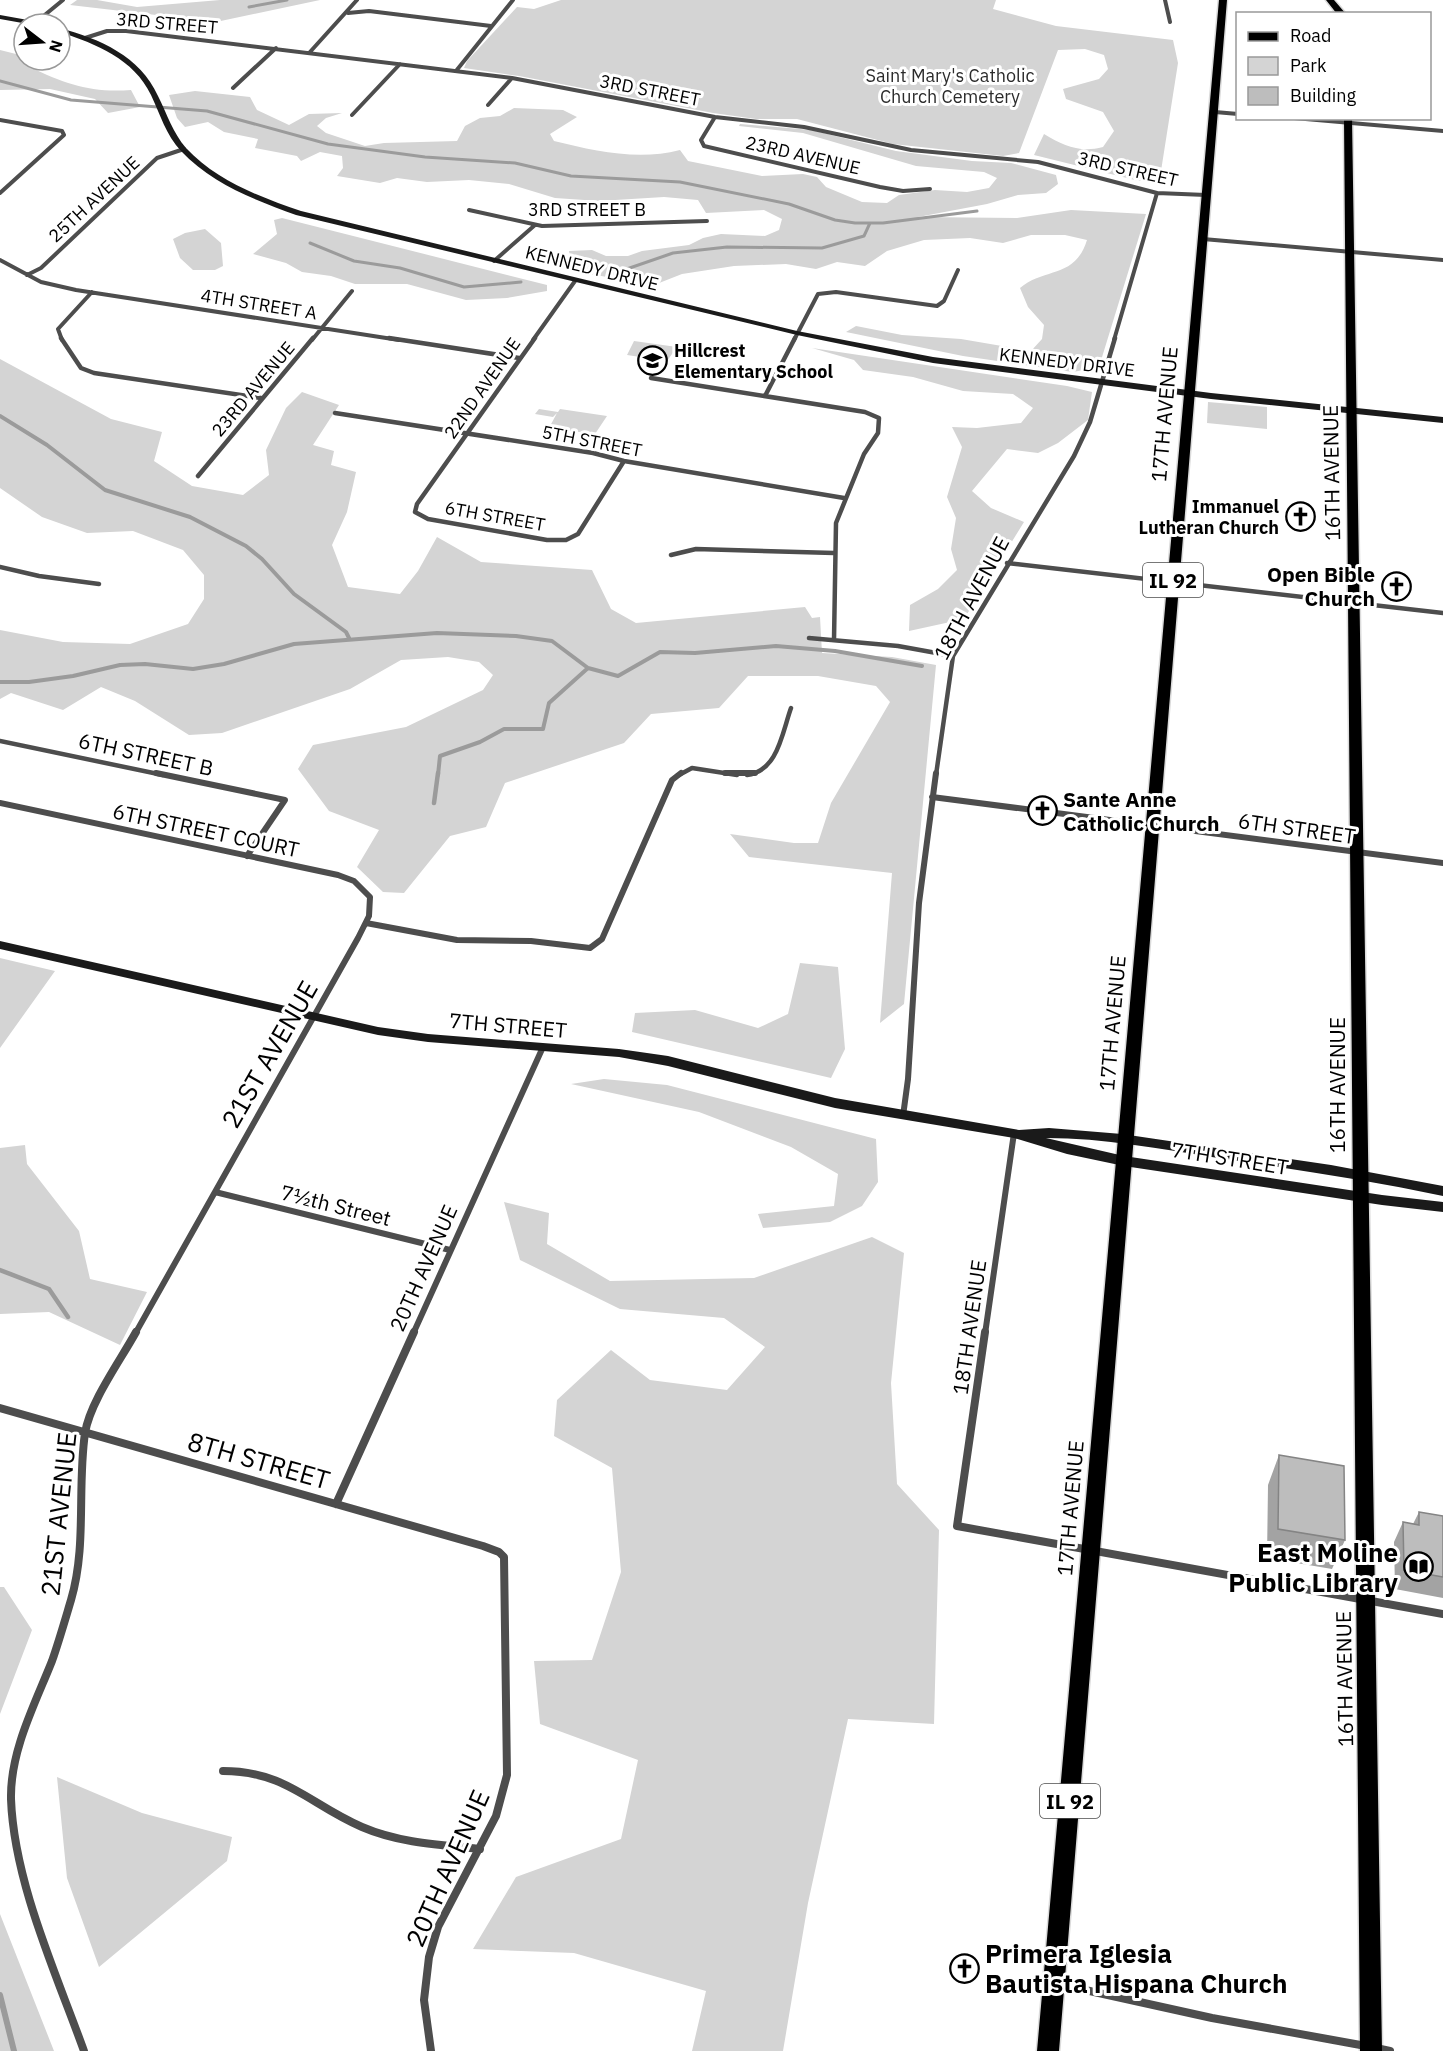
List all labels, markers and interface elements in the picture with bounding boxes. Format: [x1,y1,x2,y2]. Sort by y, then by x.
street label: 3RD STREET [115,7,219,39]
north arrow [12,12,72,72]
legend [1236,12,1431,120]
text: Road [1290,24,1331,47]
text: N [45,38,68,55]
text: Park [1290,54,1327,77]
park label: Saint Mary's Catholic Church Cemetery [866,64,1034,108]
street label: 3RD STREET [598,69,702,111]
text: Building [1290,84,1357,107]
street label: 23RD AVENUE [743,131,863,179]
street label: 3RD STREET [1076,146,1180,192]
street label: 25TH AVENUE [44,151,144,247]
street label: 3RD STREET B [528,198,646,221]
street label: KENNEDY DRIVE [523,240,661,296]
street label: 4TH STREET A [199,283,319,325]
street label: 22ND AVENUE [439,333,525,443]
street label: 23RD AVENUE [207,337,299,441]
place label: Hillcrest Elementary School [674,339,833,383]
street label: KENNEDY DRIVE [998,342,1136,382]
school or university icon: Hillcrest Elementary School [637,344,669,376]
street label: 17TH AVENUE [1144,345,1184,483]
street label: 16TH AVENUE [1316,405,1346,541]
street label: 5TH STREET [540,420,644,462]
place label: Immanuel Lutheran Church [1138,495,1280,539]
street label: 6TH STREET [443,496,547,536]
church icon: Immanuel Lutheran Church [1284,500,1316,532]
street label: 18TH AVENUE [927,531,1015,665]
place label: Open Bible Church [1267,560,1375,612]
road number: IL 92 [1143,563,1203,597]
church icon: Open Bible Church [1380,570,1412,602]
street label: 6TH STREET B [76,726,216,782]
place label: Sante Anne Catholic Church [1063,785,1220,837]
church icon: Sante Anne Catholic Church [1026,795,1058,827]
street label: 6TH STREET COURT [110,797,302,863]
street label: 6TH STREET [1236,806,1358,850]
street label: 17TH AVENUE [1092,954,1132,1092]
street label: 21ST AVENUE [213,974,325,1134]
street label: 7TH STREET [448,1006,568,1044]
street label: 16TH AVENUE [1323,1017,1351,1153]
street label: 7TH STREET [1169,1135,1291,1181]
street label: 7½th Street [278,1178,394,1232]
street label: 20TH AVENUE [383,1200,463,1336]
street label: 18TH AVENUE [946,1258,992,1396]
street label: 8TH STREET [184,1423,334,1497]
street label: 21ST AVENUE [32,1430,84,1598]
street label: 17TH AVENUE [1050,1439,1090,1577]
place label: East Moline Public Library [1228,1535,1398,1599]
library icon: East Moline Public Library [1403,1551,1435,1583]
street label: 16TH AVENUE [1329,1611,1359,1747]
street label: 20TH AVENUE [397,1784,497,1952]
road number: IL 92 [1040,1784,1100,1818]
place label: Primera Iglesia Bautista Hispana Church [985,1936,1287,2000]
church icon: Primera Iglesia Bautista Hispana Church [948,1952,980,1984]

